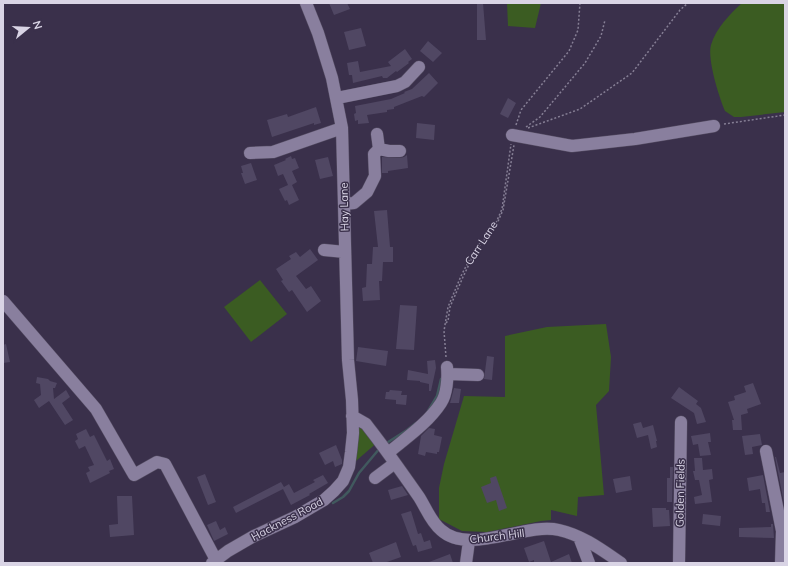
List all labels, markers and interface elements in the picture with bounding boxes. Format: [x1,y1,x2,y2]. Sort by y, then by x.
north arrow [8,8,48,48]
text: N [30,19,45,31]
street label: Hay Lane [337,183,351,231]
street label: Carr Lane [462,218,500,268]
street label: Golden Fields [672,459,688,527]
street label: Hackness Road [249,494,325,544]
street label: Church Hill [469,526,525,546]

